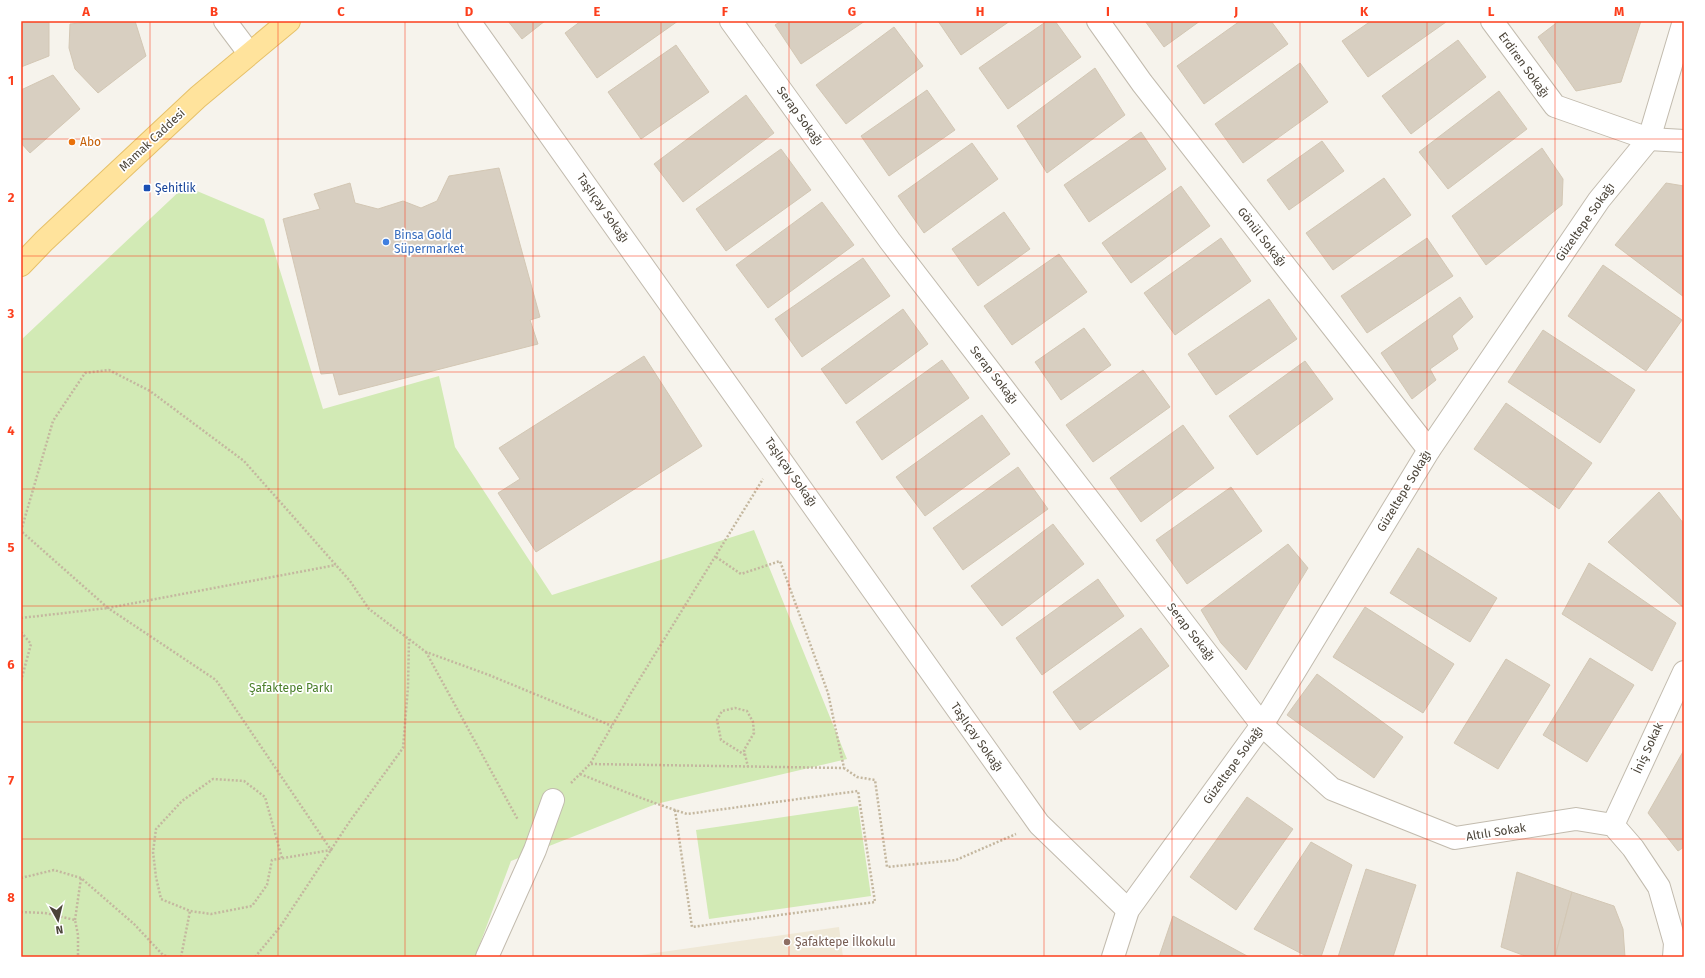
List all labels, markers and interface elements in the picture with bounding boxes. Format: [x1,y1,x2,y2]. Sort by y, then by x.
text: A [81,4,90,19]
text: B [210,4,218,19]
text: C [337,4,345,19]
text: D [465,4,474,19]
text: E [594,4,601,19]
text: F [722,4,729,19]
text: G [848,4,856,19]
text: H [976,4,984,19]
text: I [1106,4,1110,19]
text: J [1233,4,1238,19]
text: K [1360,4,1369,19]
text: L [1488,4,1495,19]
text: M [1614,4,1624,19]
street label: Erdiren Sokağı [1496,29,1552,101]
text: 1 [8,73,14,88]
street label: Serap Sokağı [774,84,826,148]
street label: Mamak Caddesi [116,106,188,174]
place label: Abo [80,135,101,149]
marker: Abo [67,137,77,147]
street label: Taşlıçay Sokağı [574,171,632,245]
street label: Güzeltepe Sokağı [1553,180,1617,264]
place label: Şehitlik [155,181,197,195]
marker: Şehitlik [142,183,152,193]
text: 2 [8,190,15,205]
street label: Gönül Sokağı [1235,205,1289,269]
place label: Binsa Gold Süpermarket [394,228,465,256]
marker: Binsa Gold Süpermarket [381,237,391,247]
text: 3 [7,306,15,321]
street label: Serap Sokağı [967,343,1021,407]
text: 4 [7,423,15,438]
street label: Taşlıçay Sokağı [762,435,820,509]
street label: Güzeltepe Sokağı [1374,448,1434,534]
text: 5 [8,540,15,555]
street label: Serap Sokağı [1164,600,1218,664]
text: 6 [7,657,15,672]
park label: Şafaktepe Parkı [249,681,333,695]
street label: Taşlıçay Sokağı [948,700,1006,774]
street label: İniş Sokak [1629,719,1666,776]
street label: Güzeltepe Sokağı [1200,723,1266,807]
text: 7 [8,773,14,788]
street label: Altılı Sokak [1465,820,1528,844]
text: 8 [7,890,15,905]
north arrow [38,900,78,940]
text: N [55,922,64,936]
place label: Şafaktepe İlkokulu [795,934,896,949]
marker: Şafaktepe İlkokulu [782,937,792,947]

